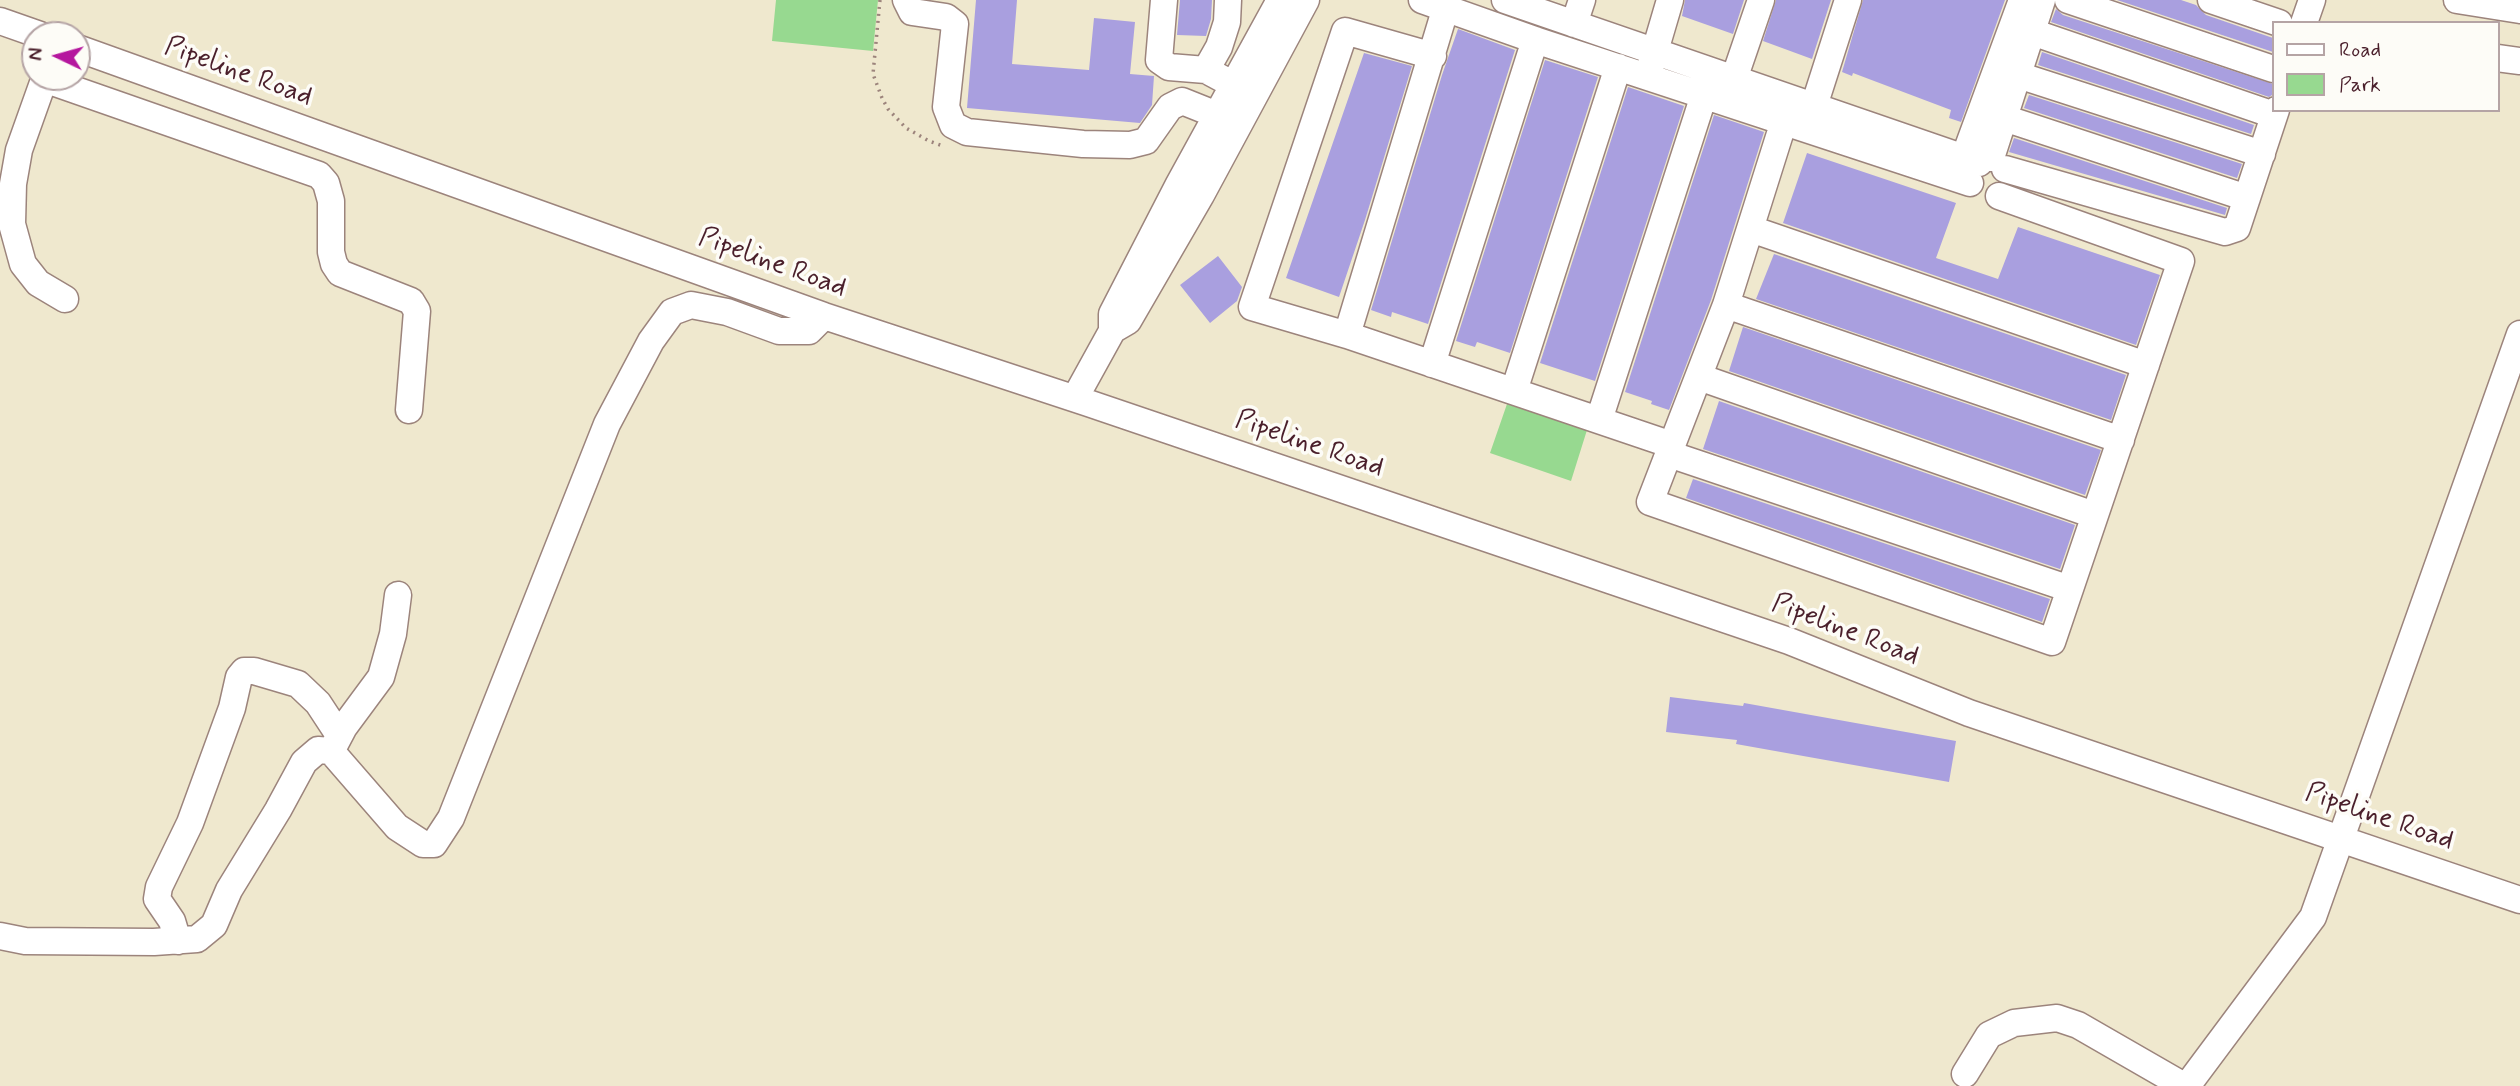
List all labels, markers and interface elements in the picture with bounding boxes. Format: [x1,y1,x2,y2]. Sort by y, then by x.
north arrow [21,21,91,91]
legend [2272,21,2499,112]
street label: Pipeline Road [160,31,316,115]
text: Road [2339,36,2381,64]
text: N [24,47,50,62]
text: Park [2339,71,2381,99]
street label: Pipeline Road [694,222,850,306]
street label: Pipeline Road [1230,404,1388,486]
street label: Pipeline Road [1767,588,1923,674]
street label: Pipeline Road [2300,777,2458,859]

